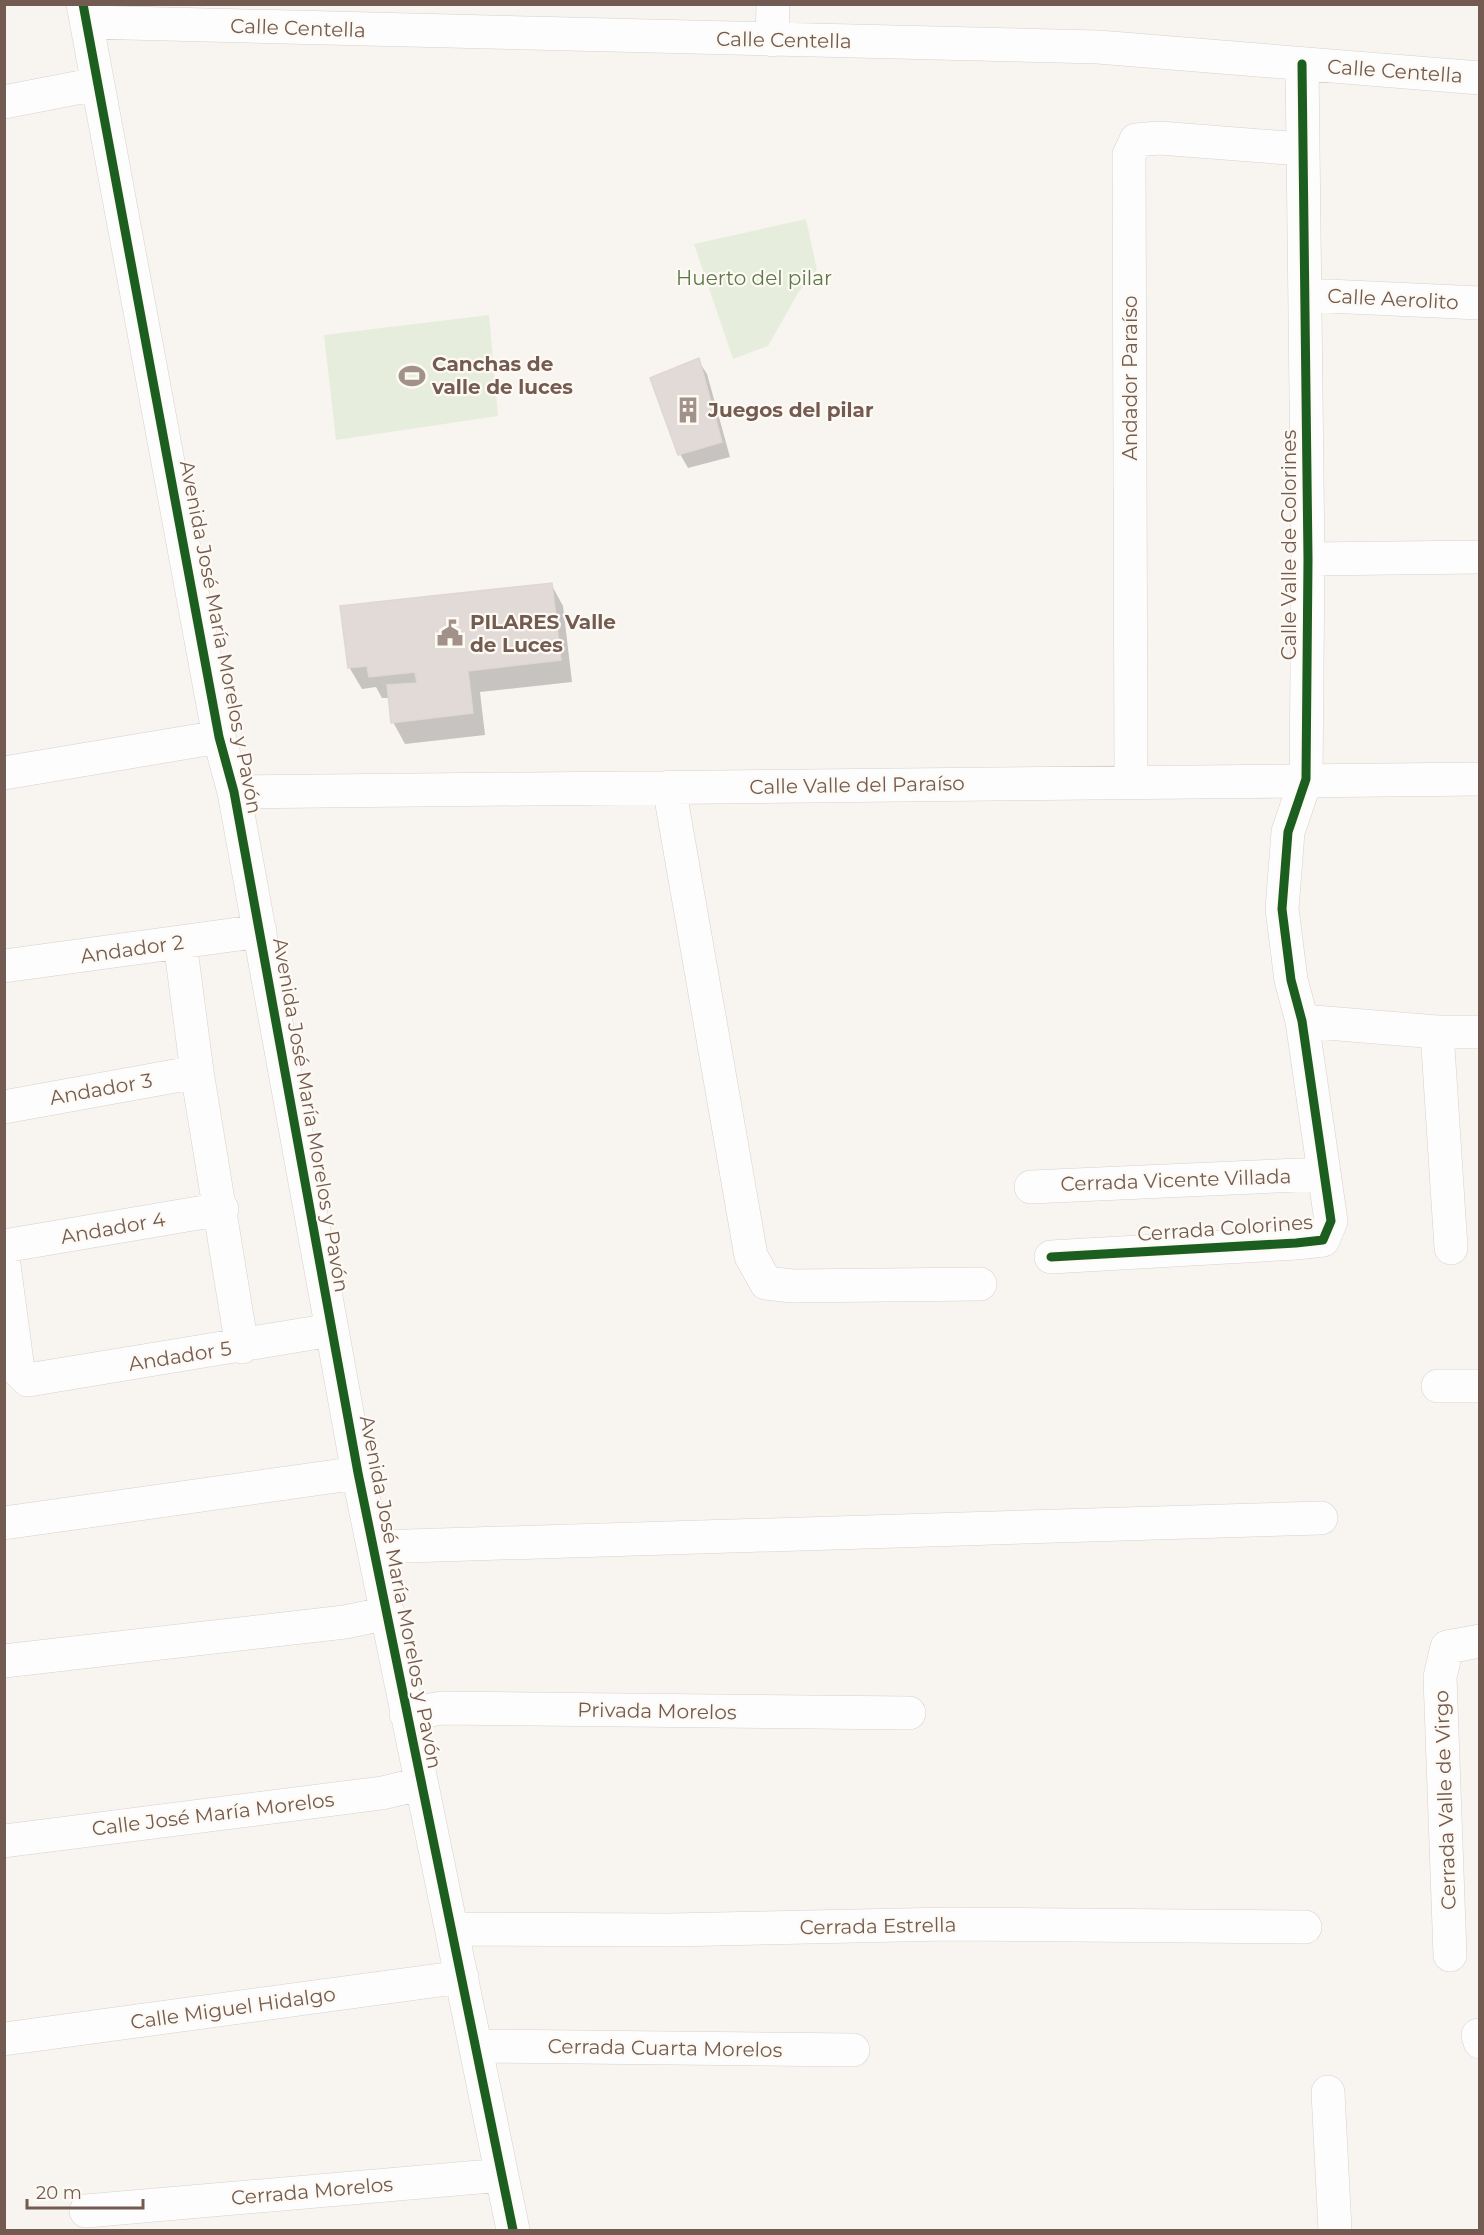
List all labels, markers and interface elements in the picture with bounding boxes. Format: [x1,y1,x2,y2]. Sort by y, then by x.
street label: Calle Centella [230,14,366,42]
street label: Calle Centella [716,27,852,53]
street label: Calle Centella [1327,54,1463,88]
park label: Huerto del pilar [676,266,832,290]
street label: Calle Aerolito [1327,284,1459,314]
street label: Andador Paraíso [1118,295,1142,461]
place label: Canchas de valle de luces [431,352,573,399]
sports icon: Canchas de valle de luces [397,361,427,391]
building icon: Juegos del pilar [673,395,703,425]
place label: Juegos del pilar [707,398,874,422]
street label: Calle Valle de Colorines [1277,430,1301,660]
street label: Avenida José María Morelos y Pavón [175,458,267,816]
place label: PILARES Valle de Luces [470,610,616,657]
public building icon: PILARES Valle de Luces [435,618,465,648]
street label: Calle Valle del Paraíso [749,771,965,799]
street label: Andador 2 [79,930,185,968]
street label: Avenida José María Morelos y Pavón [268,936,354,1294]
street label: Andador 3 [48,1068,154,1110]
street label: Cerrada Vicente Villada [1060,1164,1292,1196]
street label: Andador 4 [59,1207,167,1249]
street label: Cerrada Colorines [1136,1210,1314,1246]
street label: Andador 5 [127,1336,233,1376]
street label: Avenida José María Morelos y Pavón [355,1413,447,1771]
street label: Cerrada Valle de Virgo [1429,1690,1461,1910]
street label: Privada Morelos [577,1698,737,1724]
street label: Calle José María Morelos [90,1787,336,1841]
street label: Cerrada Estrella [799,1913,957,1939]
street label: Calle Miguel Hidalgo [129,1982,337,2034]
street label: Cerrada Cuarta Morelos [548,2034,783,2062]
scale bar [27,2172,142,2210]
street label: Cerrada Morelos [230,2172,394,2210]
text: 20 m [36,2182,82,2204]

